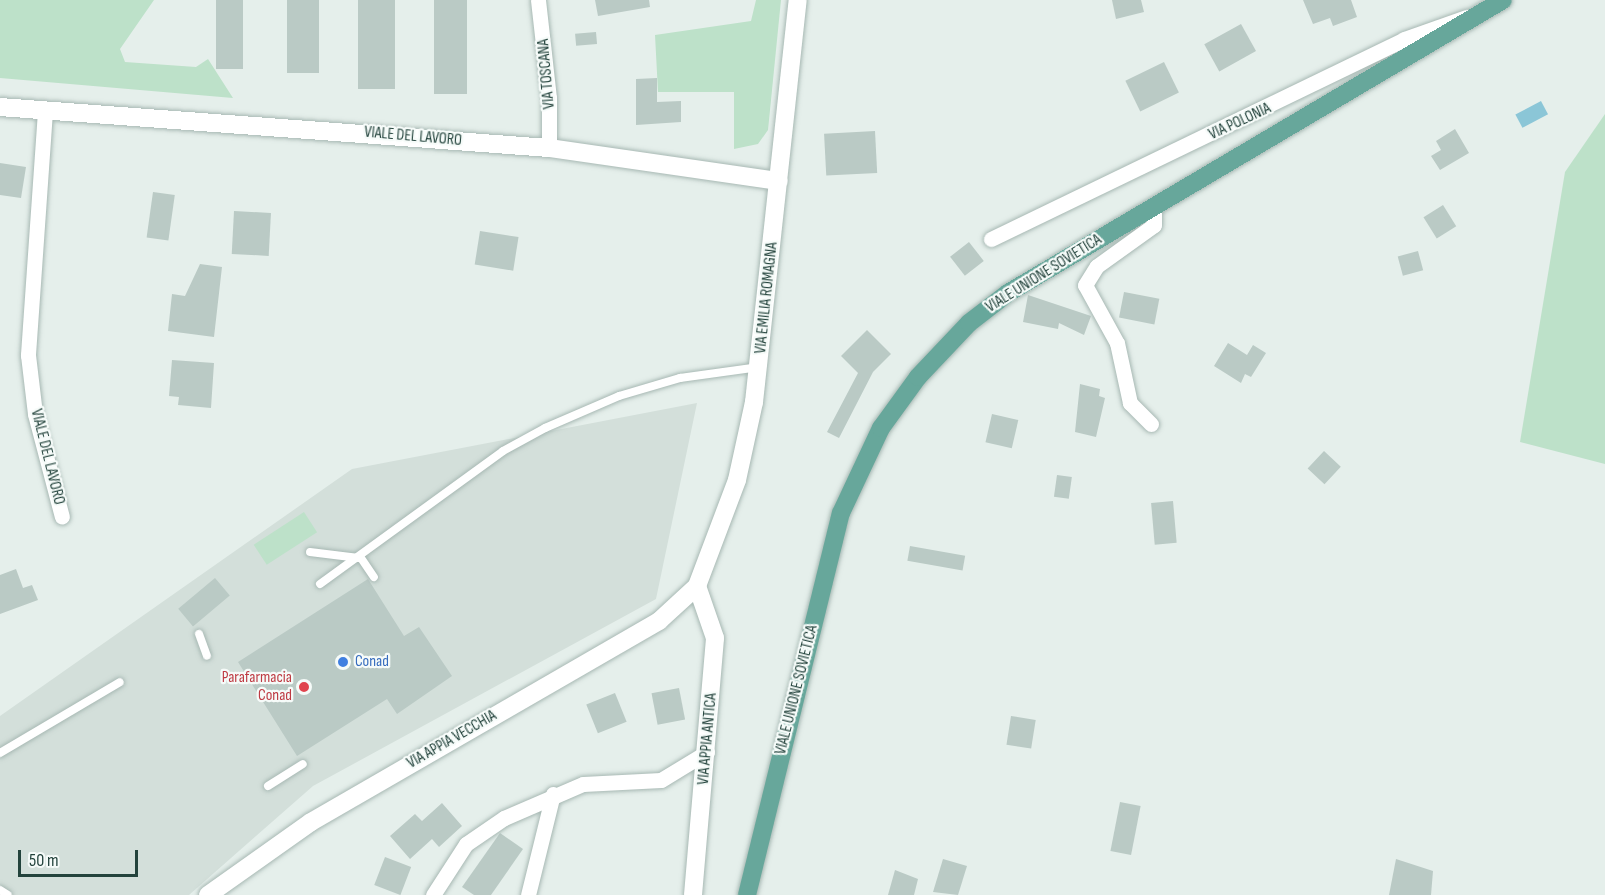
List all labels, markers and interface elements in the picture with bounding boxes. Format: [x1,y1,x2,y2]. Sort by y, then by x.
street label: VIA TOSCANA [534,38,560,110]
street label: VIA POLONIA [1206,99,1274,145]
street label: VIALE DEL LAVORO [363,123,463,151]
street label: VIALE UNIONE SOVIETICA [983,231,1105,317]
street label: VIA EMILIA ROMAGNA [752,241,782,355]
street label: VIALE DEL LAVORO [26,407,68,507]
street label: VIALE UNIONE SOVIETICA [772,623,822,757]
place label: Conad [355,652,389,672]
marker: Conad [336,655,350,669]
place label: Parafarmacia Conad [222,668,292,706]
marker: Parafarmacia Conad [297,680,311,694]
street label: VIA APPIA ANTICA [694,692,722,786]
street label: VIA APPIA VECCHIA [404,707,500,773]
scale bar [21,838,141,876]
text: 50 m [29,850,59,871]

